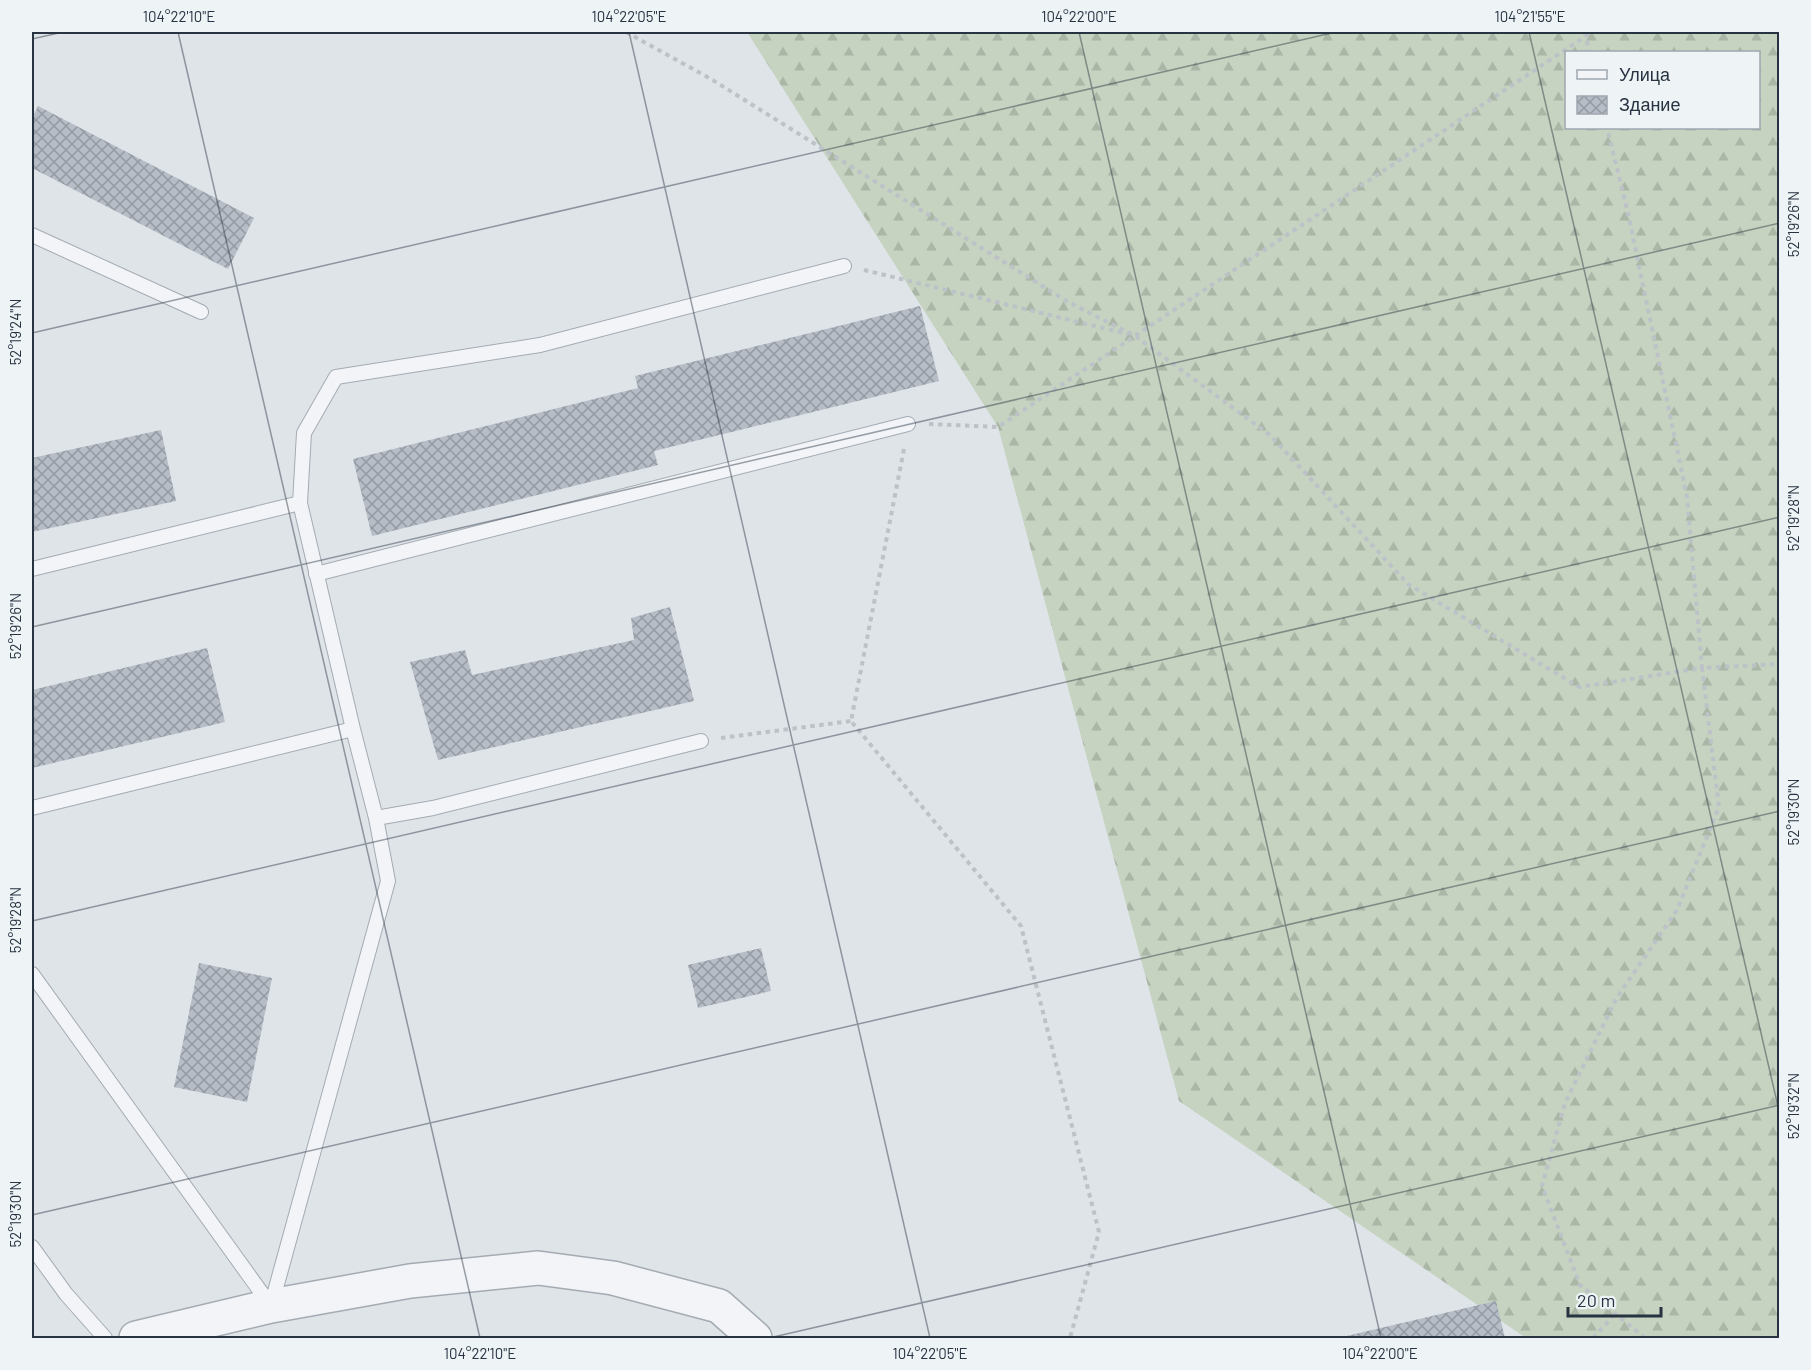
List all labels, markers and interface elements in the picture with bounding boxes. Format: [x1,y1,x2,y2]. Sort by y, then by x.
text: 104°22'10"E [143,7,215,25]
text: 104°22'05"E [592,7,666,25]
text: 104°22'00"E [1041,7,1117,25]
text: 104°21'55"E [1494,7,1566,25]
legend [1565,51,1760,129]
text: Улица [1619,63,1671,85]
text: Здание [1619,93,1680,115]
text: 52°19'26"N [1784,191,1802,257]
text: 52°19'24"N [6,299,24,365]
text: 52°19'28"N [1784,485,1802,551]
text: 52°19'26"N [6,593,24,659]
text: 52°19'30"N [1784,779,1802,845]
text: 52°19'28"N [6,887,24,953]
text: 52°19'32"N [1784,1073,1802,1139]
text: 52°19'30"N [6,1181,24,1247]
scale bar [1568,1280,1661,1318]
text: 20 m [1577,1289,1615,1311]
text: 104°22'10"E [444,1344,516,1362]
text: 104°22'05"E [893,1344,967,1362]
text: 104°22'00"E [1342,1344,1418,1362]

